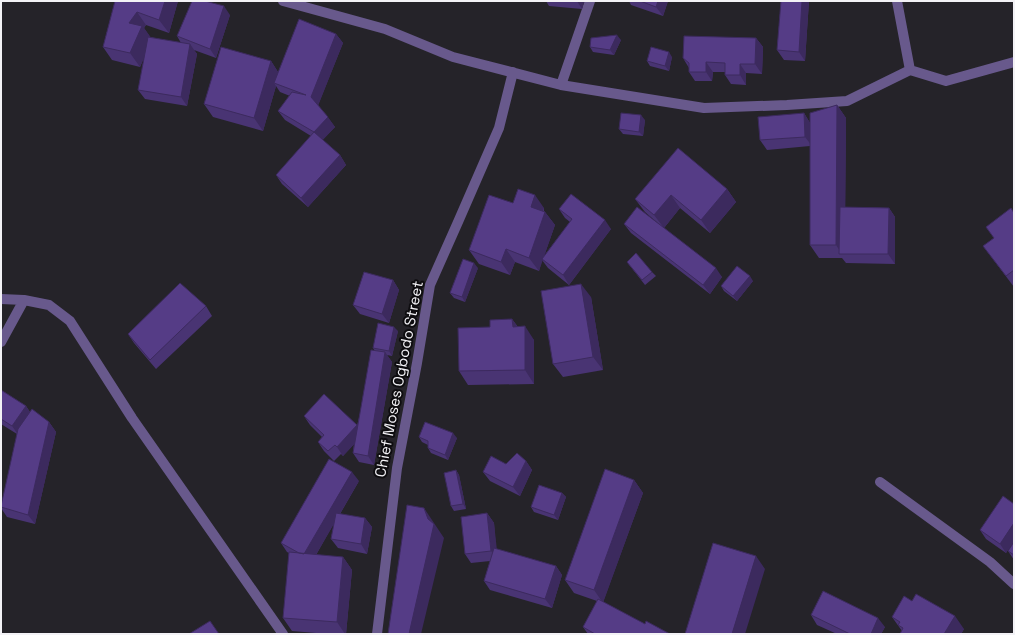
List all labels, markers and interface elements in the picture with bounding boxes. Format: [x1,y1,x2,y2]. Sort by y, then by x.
street label: Chief Moses Ogbodo Street [370,279,427,479]

